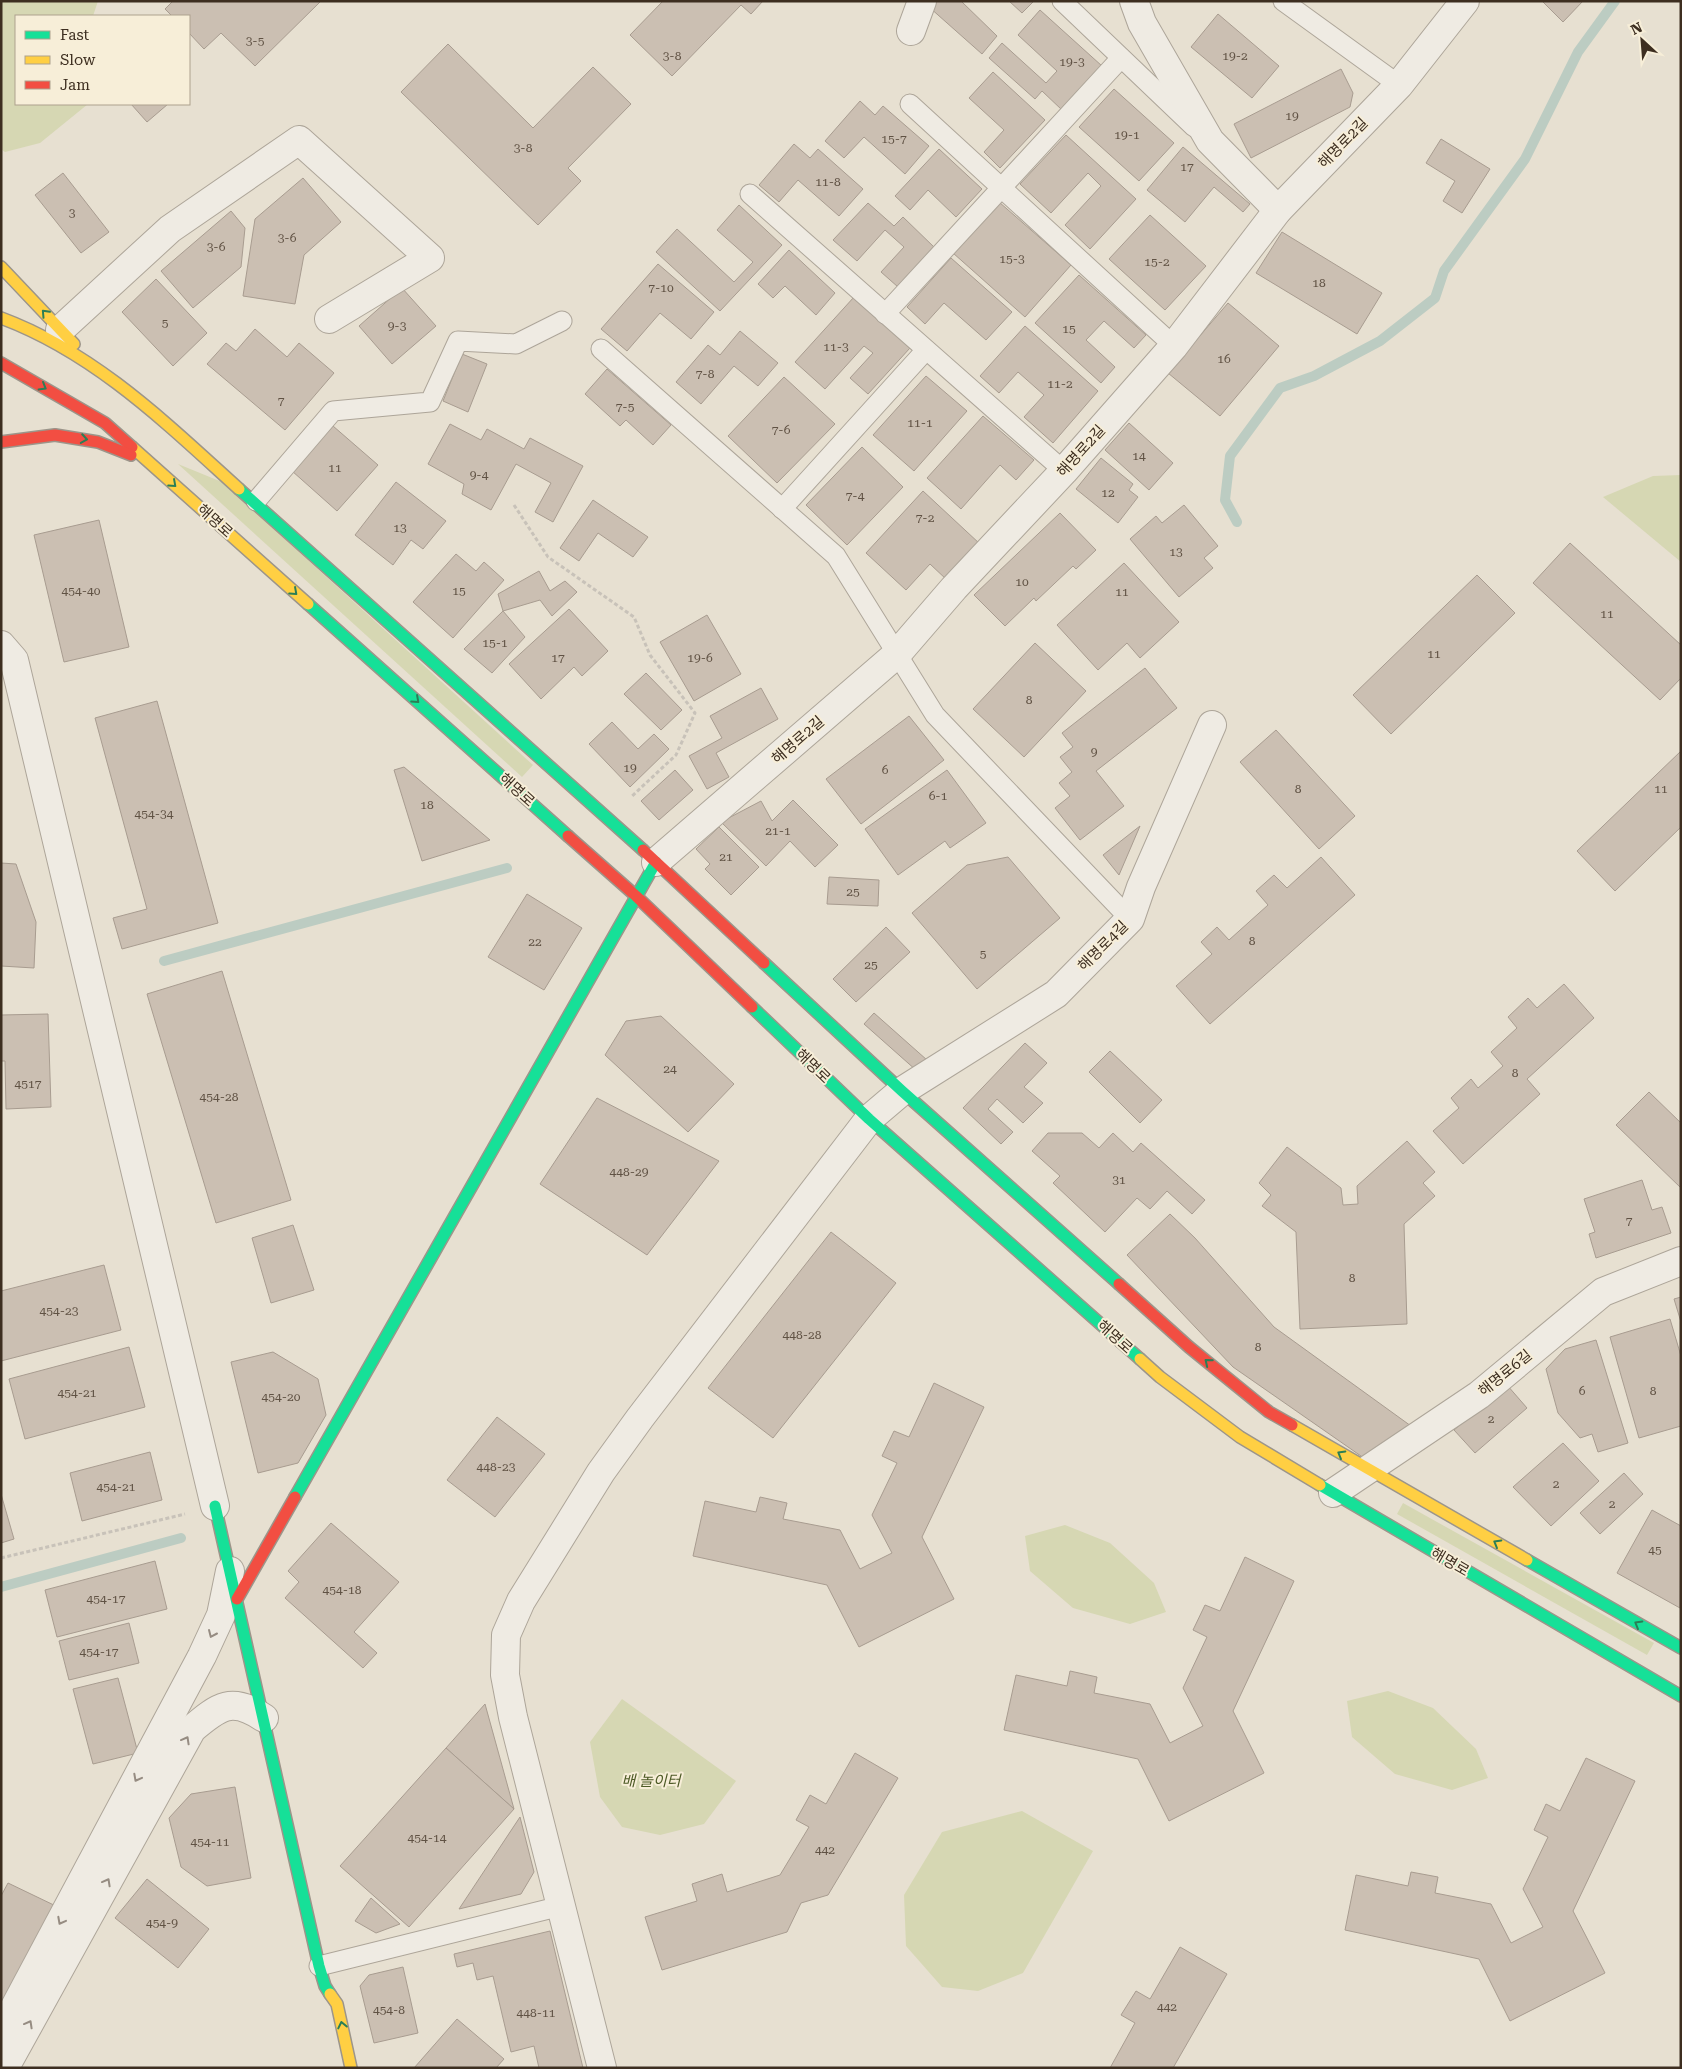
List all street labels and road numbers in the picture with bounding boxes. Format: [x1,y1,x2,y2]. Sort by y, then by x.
street label: 해명로2길 [1314,114,1372,172]
street label: 해명로2길 [1053,421,1109,481]
street label: 해명로 [194,500,236,542]
street label: 해명로2길 [768,712,828,768]
street label: 해명로 [496,769,538,811]
street label: 해명로4길 [1074,917,1132,975]
street label: 해명로 [792,1045,834,1087]
street label: 해명로 [1094,1316,1136,1358]
street label: 해명로6길 [1475,1346,1535,1400]
street label: 해명로 [1428,1544,1472,1580]

